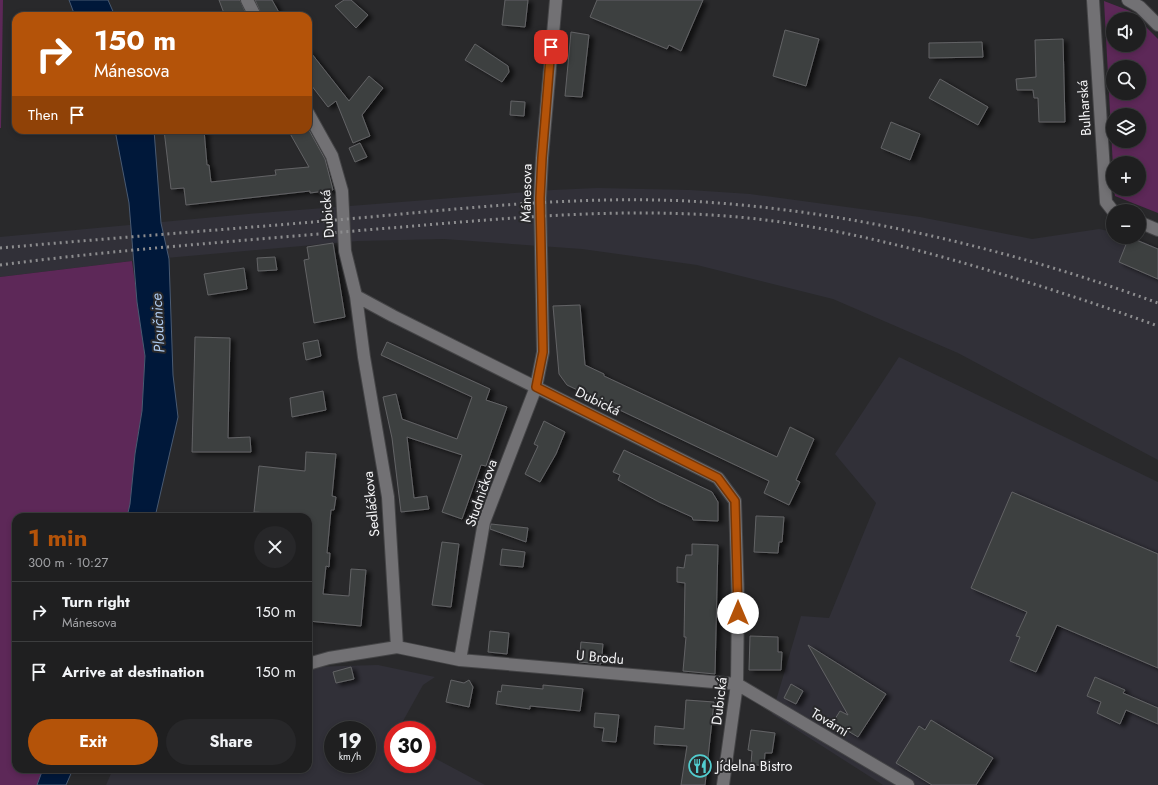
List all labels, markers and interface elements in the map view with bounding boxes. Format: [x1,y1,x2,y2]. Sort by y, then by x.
map controls [1106,12,1146,244]
button: sound [1106,12,1146,52]
text: 150 m [94,20,176,61]
icon: right [28,28,80,80]
pin [534,30,568,64]
icon: arrive [540,36,562,58]
text: Mánesova [94,58,169,84]
button: search [1106,60,1146,100]
street label: Bulharská [1072,79,1096,137]
text: Then [28,104,58,126]
icon: arrive [66,104,88,126]
button: layers [1106,108,1146,148]
button: + [1106,156,1146,196]
street label: Mánesova [515,163,537,223]
street label: Dubická [315,189,339,239]
button: − [1106,204,1146,244]
water label: Ploučnice [145,292,171,353]
street label: Dubická [572,381,624,421]
street label: Studničkova [460,456,502,530]
street label: Sedláčkova [358,470,384,538]
text: 1 min [28,520,88,555]
button: close [254,526,296,568]
text: 300 m · 10:27 [28,553,108,572]
text: Turn right [62,591,130,613]
position arrow [717,592,759,634]
icon: right [28,601,50,623]
text: 150 m [256,601,296,623]
text: Mánesova [62,613,116,632]
street label: U Brodu [575,645,625,669]
icon: arrive [28,661,50,683]
text: Arrive at destination [62,661,204,683]
text: 150 m [256,661,296,683]
street label: Dubická [706,676,732,726]
street label: Tovární [807,703,854,742]
button: Exit [28,719,158,765]
button: Share [166,719,296,765]
speed limit sign: 30 [384,721,436,773]
text: 19 [338,727,362,756]
text: km/h [339,749,361,764]
restaurant icon: Jídelna Bistro [687,753,713,779]
place label: Jídelna Bistro [714,756,793,776]

